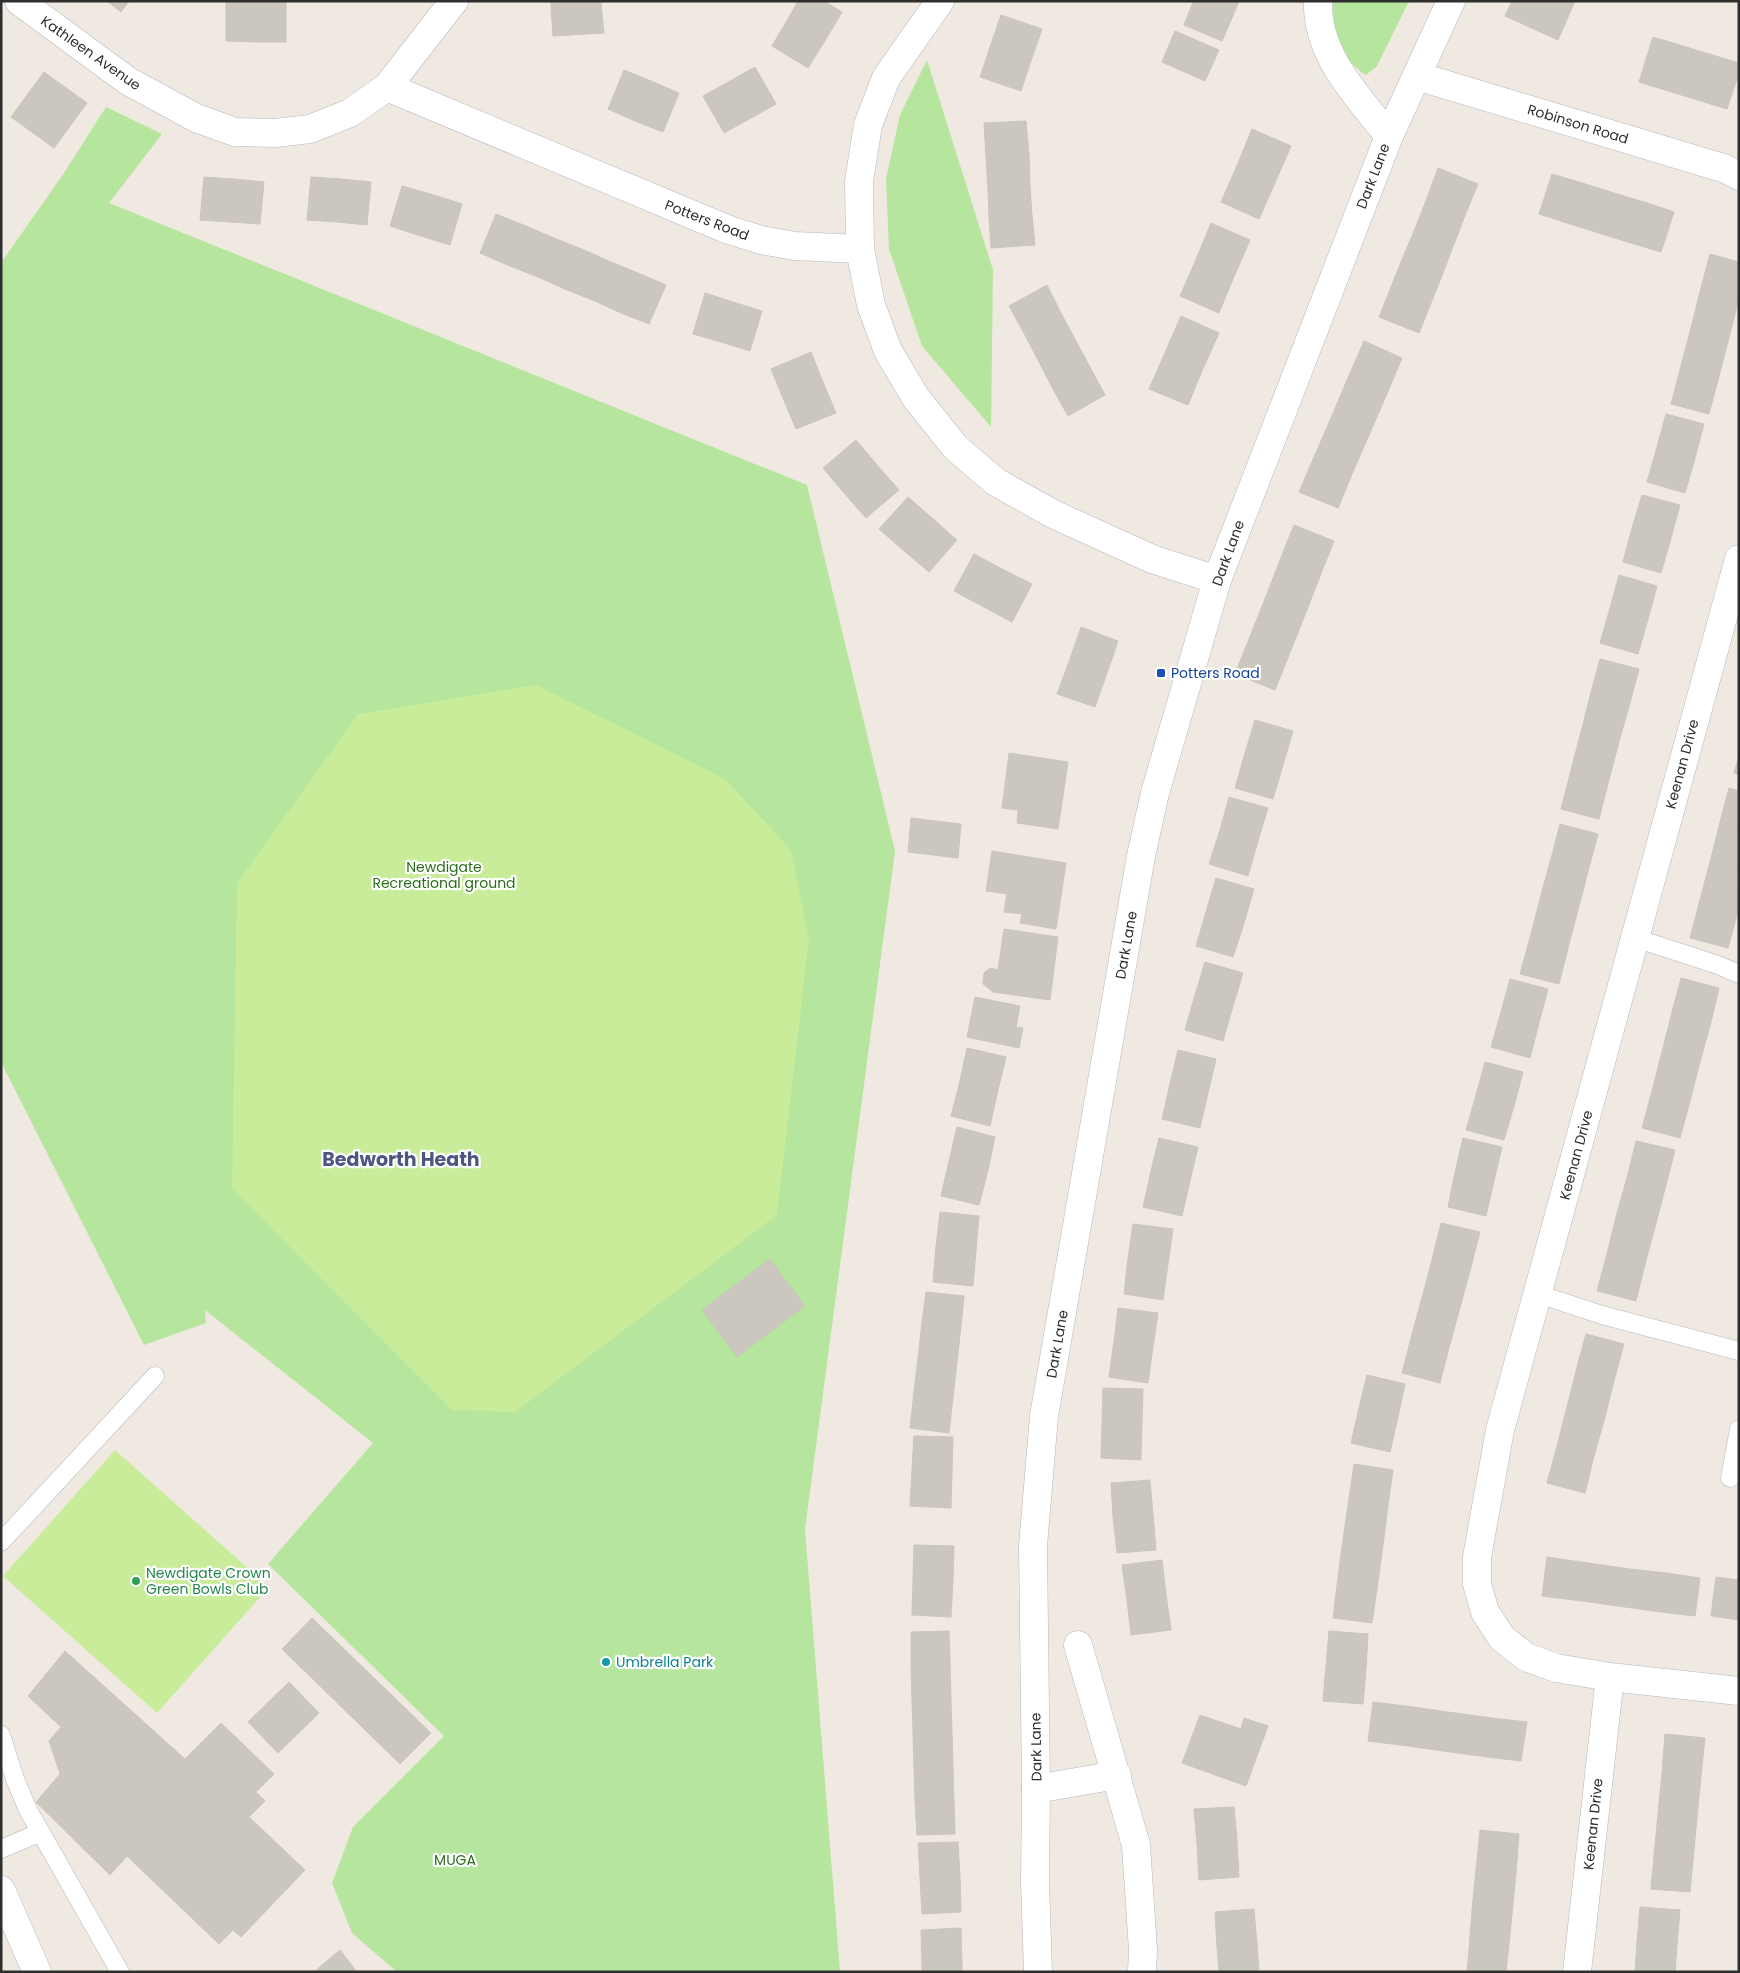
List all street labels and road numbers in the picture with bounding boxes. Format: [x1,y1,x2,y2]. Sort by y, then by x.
street label: Kathleen Avenue [37,11,145,95]
street label: Robinson Road [1525,99,1631,149]
street label: Dark Lane [1351,140,1395,212]
street label: Potters Road [662,195,752,245]
street label: Dark Lane [1207,517,1249,589]
street label: Keenan Drive [1660,717,1704,811]
street label: Dark Lane [1110,909,1142,981]
street label: Keenan Drive [1554,1108,1598,1202]
street label: Dark Lane [1041,1308,1073,1380]
street label: Dark Lane [1025,1712,1047,1782]
street label: Keenan Drive [1578,1777,1608,1871]

